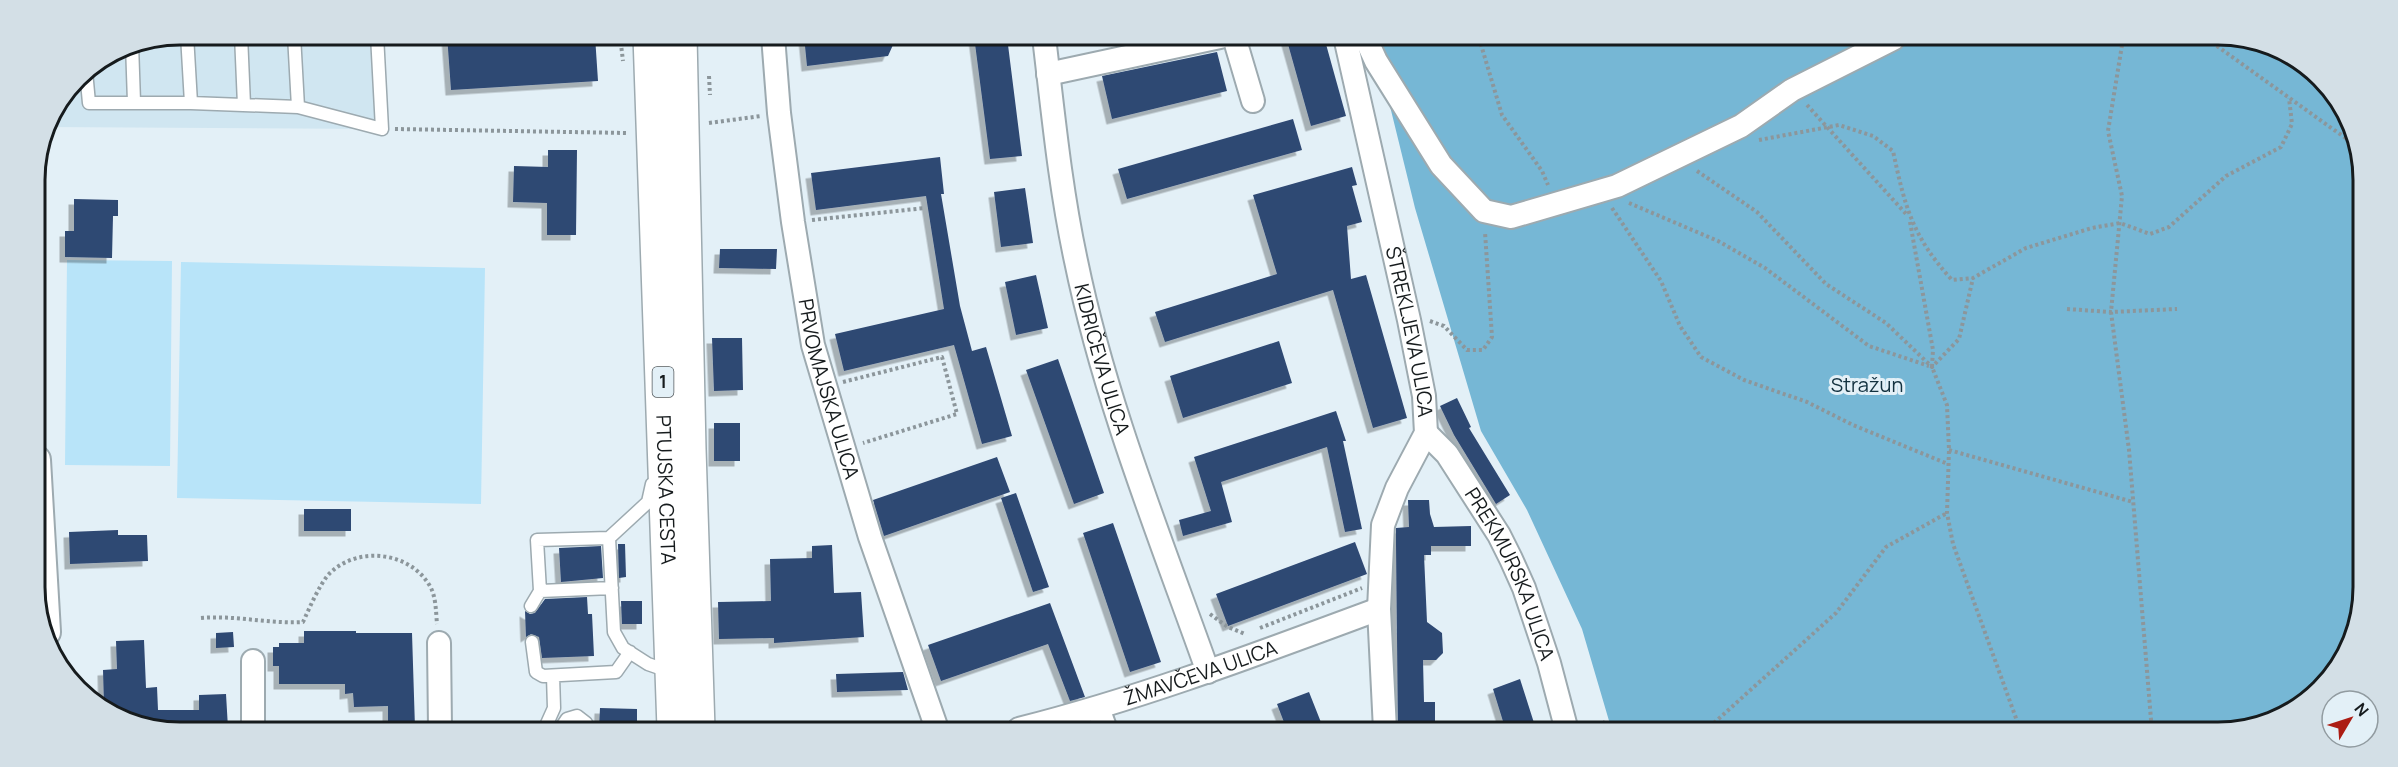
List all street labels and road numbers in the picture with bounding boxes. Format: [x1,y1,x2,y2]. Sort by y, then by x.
street label: ŠTREKLJEVA ULICA [1380,244,1439,418]
street label: KIDRIČEVA ULICA [1068,281,1137,438]
street label: PRVOMAJSKA ULICA [793,297,866,483]
road number: 1 [652,367,674,397]
street label: PTUJSKA CESTA [650,414,682,565]
street label: PREKMURSKA ULICA [1459,482,1561,664]
street label: ŽMAVČEVA ULICA [1120,634,1281,711]

